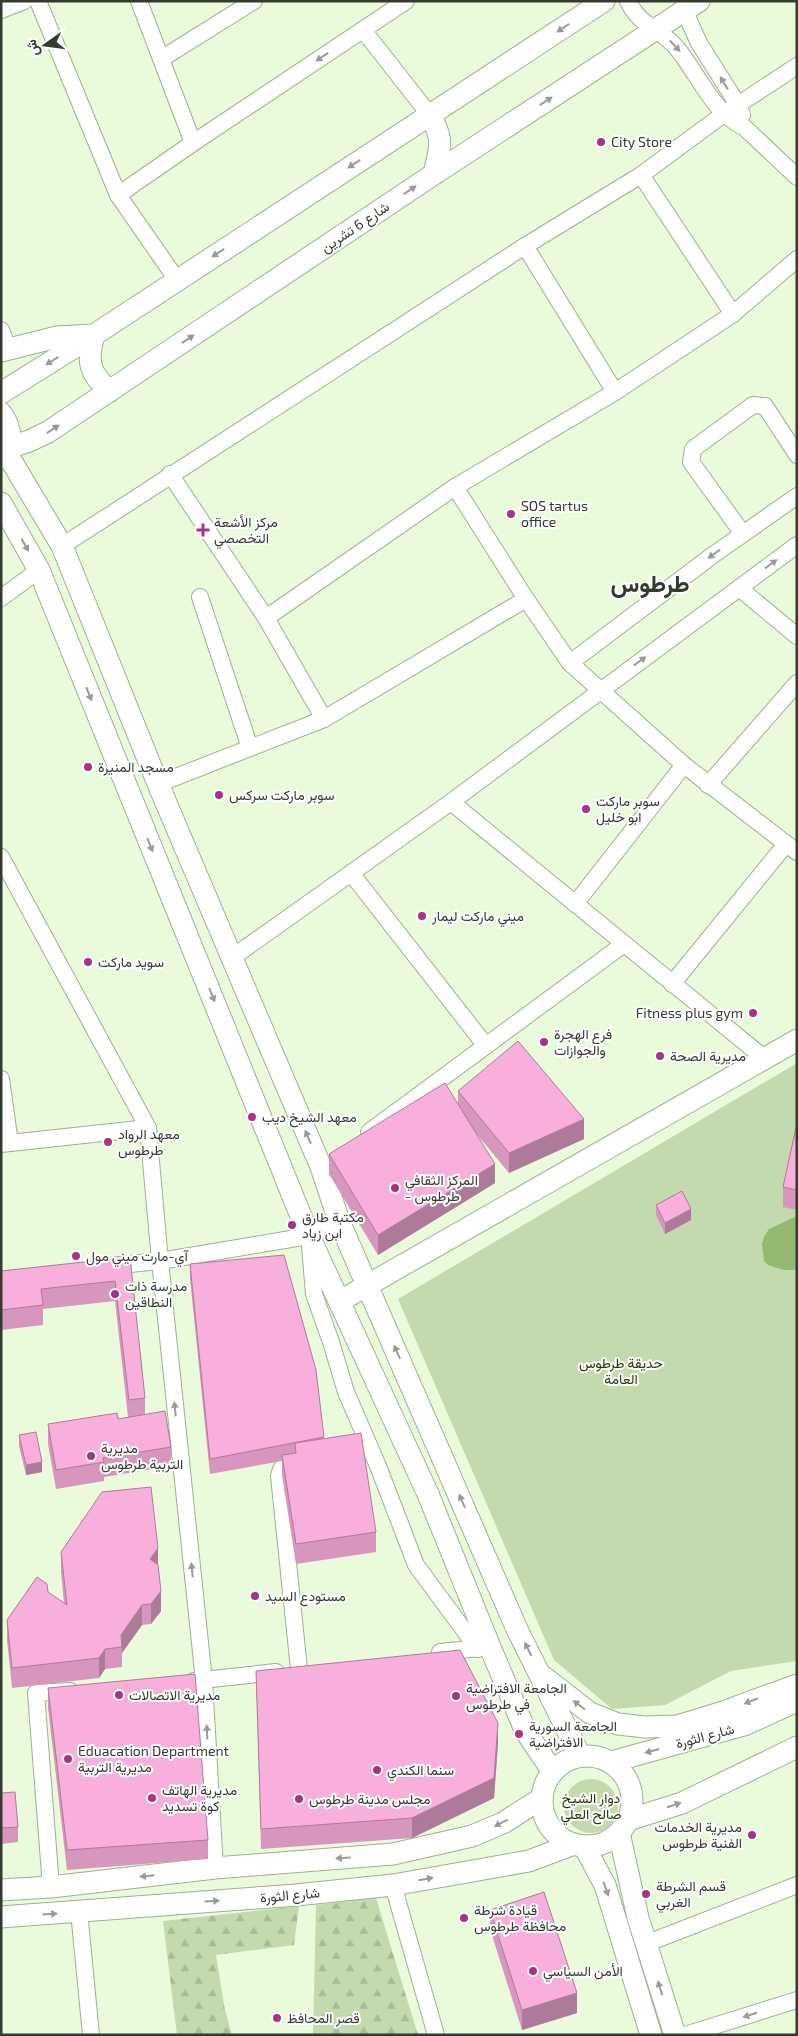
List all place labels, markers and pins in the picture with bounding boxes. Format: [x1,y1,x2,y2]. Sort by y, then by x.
place label: City Store [611,133,672,150]
marker: City Store [595,136,607,148]
place label: SOS tartus office [521,497,588,530]
marker: SOS tartus office [505,508,517,520]
place label: مركز الأشعة التخصصي [214,513,278,550]
marker: مركز الأشعة التخصصي [196,523,210,537]
place label: مسجد المنيرة [98,758,174,776]
marker: مسجد المنيرة [82,761,94,773]
place label: سوبر ماركت سركس [229,786,335,804]
marker: سوبر ماركت سركس [213,789,225,801]
place label: سوبر ماركت ابو خليل [596,792,660,826]
marker: سوبر ماركت ابو خليل [580,803,592,815]
place label: ميني ماركت ليمار [431,907,524,928]
marker: ميني ماركت ليمار [416,910,428,922]
place label: سويد ماركت [98,953,164,971]
marker: سويد ماركت [82,956,94,968]
place label: Fitness plus gym [636,1004,743,1021]
marker: Fitness plus gym [747,1007,759,1019]
place label: فرع الهجرة والجوازات [554,1025,612,1059]
marker: فرع الهجرة والجوازات [538,1036,550,1048]
place label: مديرية الصحة [670,1047,746,1065]
marker: مديرية الصحة [654,1050,666,1062]
place label: معهد الشيخ ديب [262,1108,357,1128]
marker: معهد الشيخ ديب [246,1111,258,1123]
place label: معهد الرواد طرطوس [118,1125,180,1159]
marker: معهد الرواد طرطوس [102,1136,114,1148]
place label: المركز الثقافي - طرطوس [405,1171,478,1205]
marker: المركز الثقافي - طرطوس [389,1182,401,1194]
place label: مكتبة طارق ابن زياد [302,1208,364,1242]
marker: مكتبة طارق ابن زياد [286,1219,298,1231]
place label: آي-مارت ميني مول [86,1247,189,1268]
marker: آي-مارت ميني مول [70,1250,82,1262]
place label: مدرسة ذات النطاقين [125,1277,187,1311]
marker: مدرسة ذات النطاقين [109,1288,121,1300]
place label: مديرية التربية طرطوس [101,1439,183,1473]
marker: مديرية التربية طرطوس [85,1450,97,1462]
place label: مستودع السيد [265,1587,346,1607]
marker: مستودع السيد [249,1590,261,1602]
place label: الجامعة الافتراضية في طرطوس [466,1679,567,1716]
place label: مديرية الاتصالات [129,1686,220,1704]
marker: مديرية الاتصالات [113,1689,125,1701]
marker: الجامعة الافتراضية في طرطوس [450,1690,462,1702]
place label: الجامعة السورية الافتراضية [529,1717,617,1751]
marker: الجامعة السورية الافتراضية [513,1728,525,1740]
place label: Eduacation Department مديرية التربية [78,1742,229,1776]
marker: Eduacation Department مديرية التربية [62,1753,74,1765]
place label: سنما الكندي [387,1761,454,1782]
marker: سنما الكندي [371,1764,383,1776]
place label: مديرية الهاتف كوة تسديد [162,1781,237,1815]
place label: مجلس مدينة طرطوس [309,1790,431,1808]
marker: مديرية الهاتف كوة تسديد [146,1792,158,1804]
marker: مجلس مدينة طرطوس [293,1793,305,1805]
place label: مديرية الخدمات الفنية طرطوس [654,1818,742,1852]
marker: مديرية الخدمات الفنية طرطوس [746,1829,758,1841]
place label: قسم الشرطة الغربي [656,1877,726,1914]
marker: قسم الشرطة الغربي [640,1888,652,1900]
place label: قيادة شرطة محافظة طرطوس [474,1901,566,1935]
marker: قيادة شرطة محافظة طرطوس [458,1912,470,1924]
place label: الأمن السياسي [543,1962,623,1983]
marker: الأمن السياسي [527,1965,539,1977]
place label: قصر المحافظ [287,2009,360,2027]
marker: قصر المحافظ [271,2012,283,2024]

